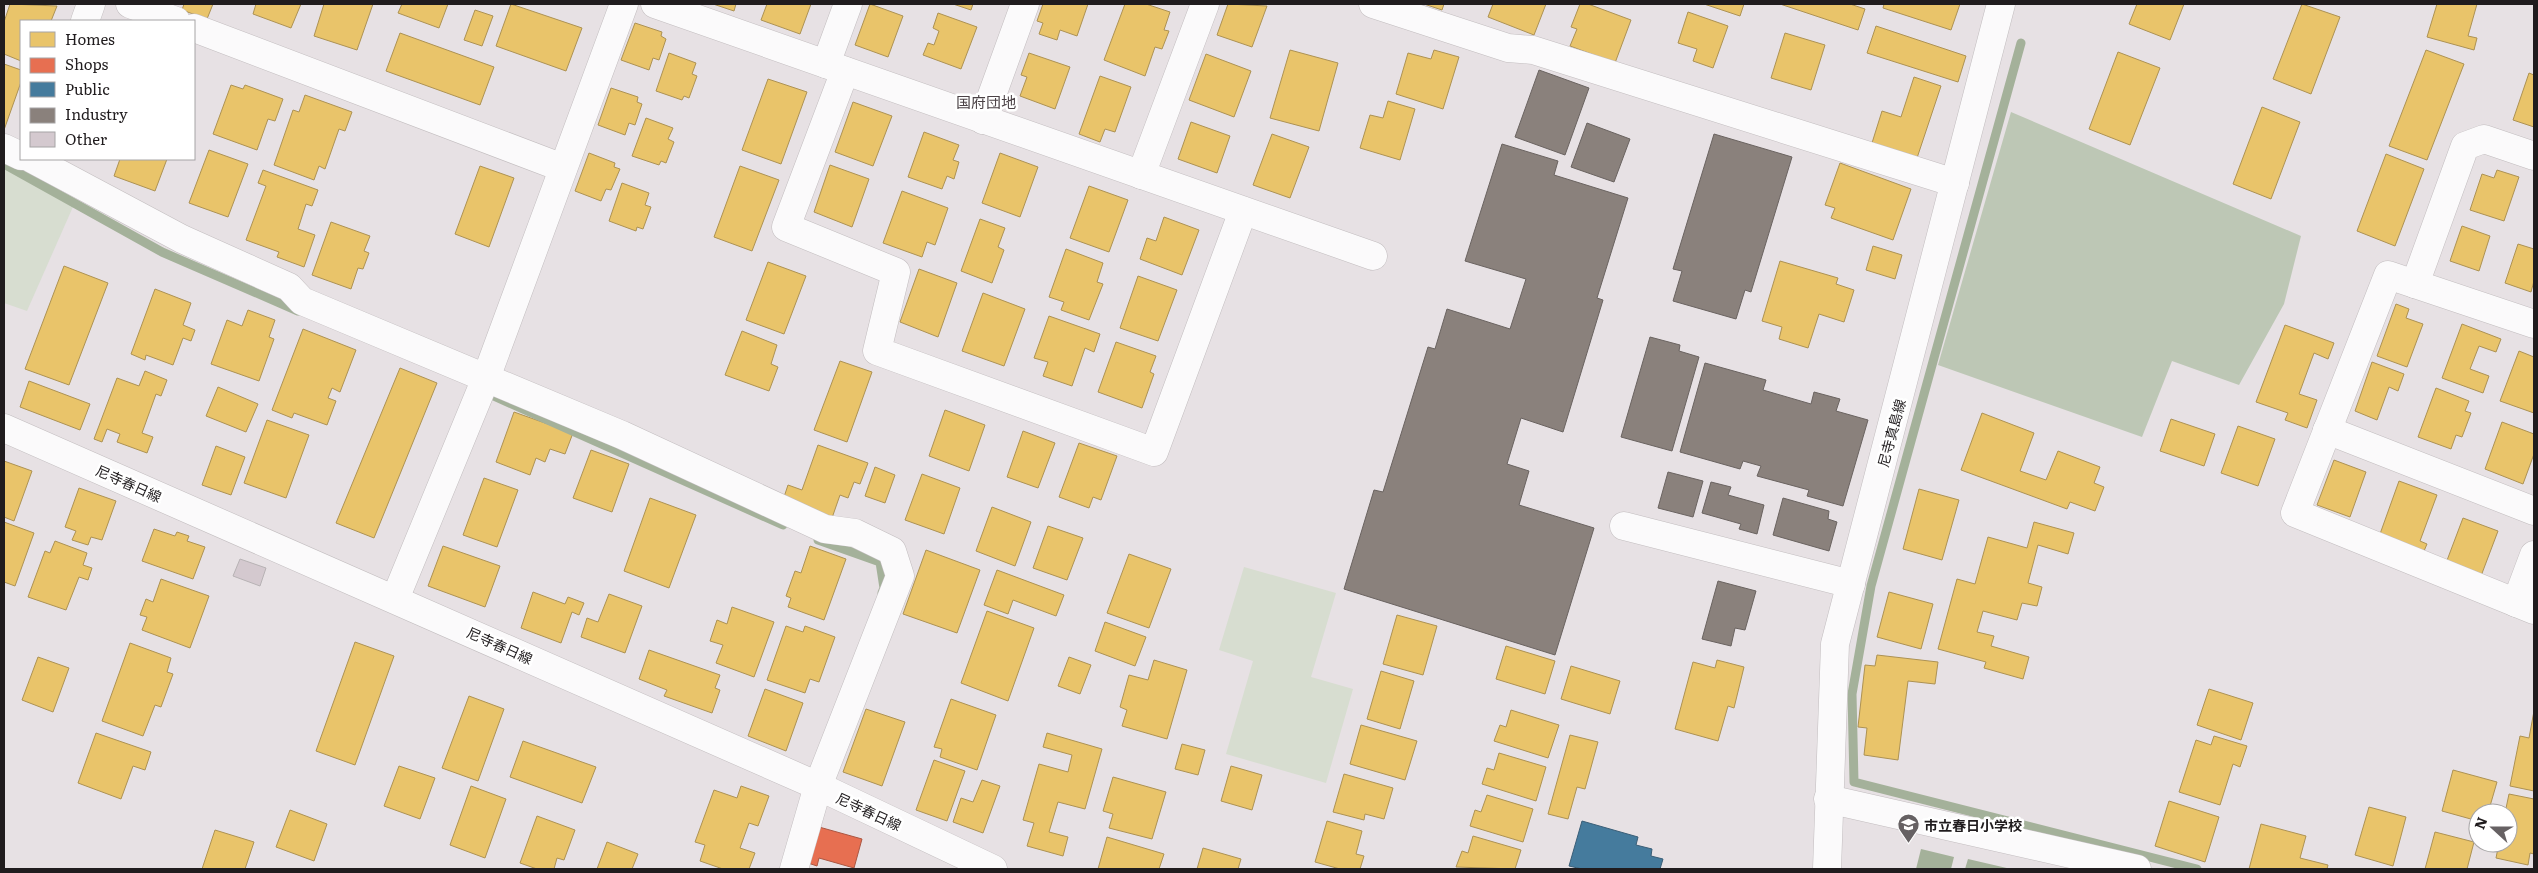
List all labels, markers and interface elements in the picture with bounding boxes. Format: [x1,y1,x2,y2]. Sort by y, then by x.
legend [20,20,195,160]
text: Homes [65,27,115,50]
text: Shops [65,52,108,75]
text: Public [65,77,110,100]
district label: 国府団地 [956,90,1016,113]
text: Industry [65,102,128,125]
text: Other [65,127,107,150]
street label: 尼寺真島線 [1872,397,1910,469]
street label: 尼寺春日線 [93,460,165,506]
street label: 尼寺春日線 [464,622,536,668]
street label: 尼寺春日線 [833,787,905,835]
north arrow [2468,803,2518,853]
school or university icon: 市立春日小学校 [1896,813,1920,844]
text: N [2468,814,2491,832]
place label: 市立春日小学校 [1924,815,2022,835]

